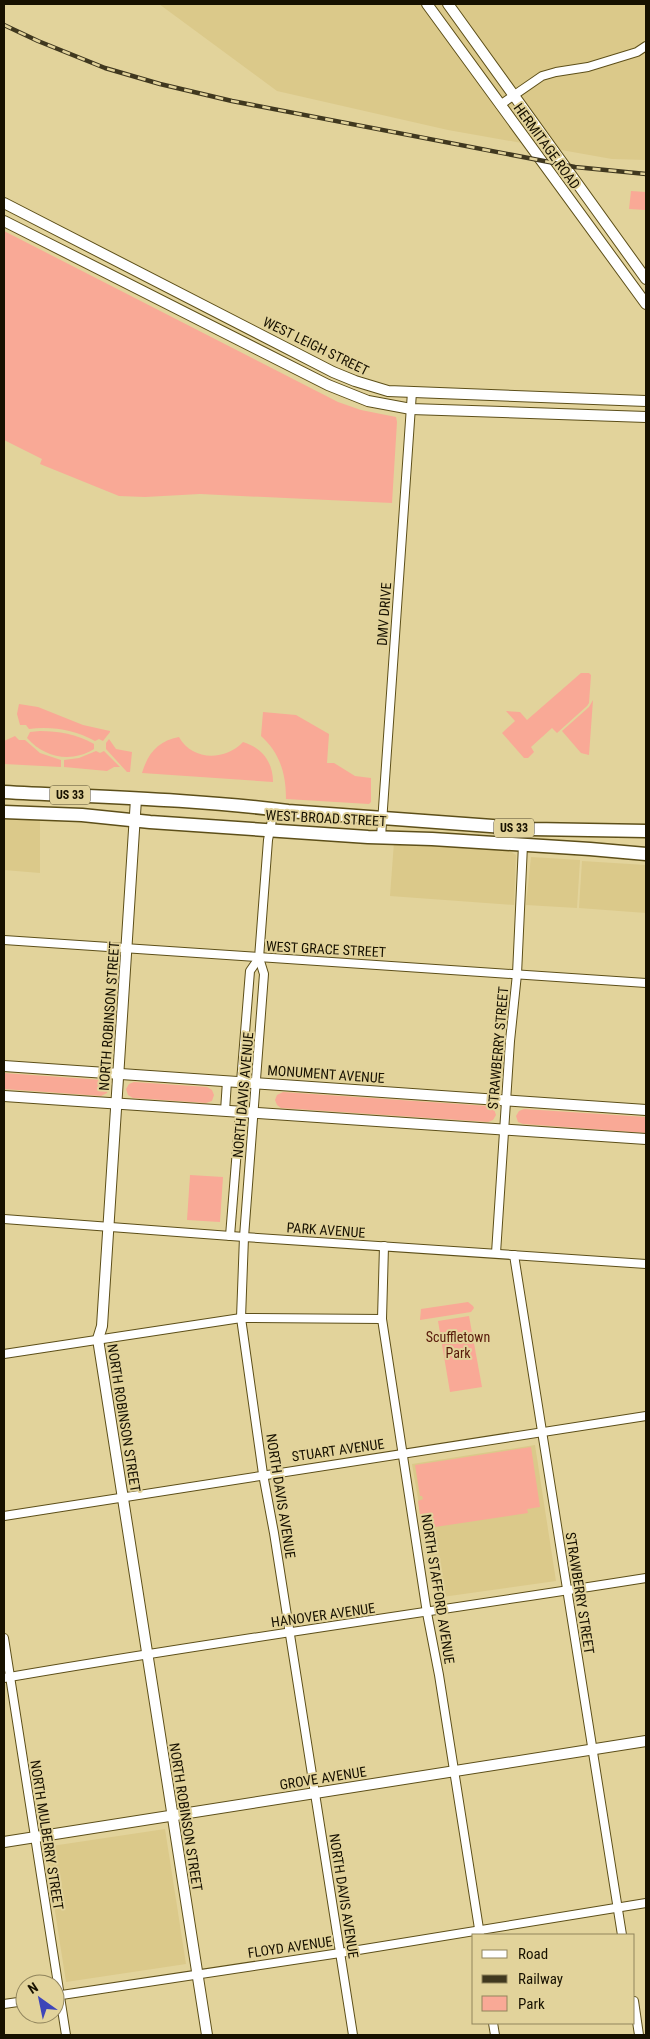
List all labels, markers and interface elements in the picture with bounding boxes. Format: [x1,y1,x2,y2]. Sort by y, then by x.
street label: HERMITAGE ROAD [511,100,583,192]
street label: WEST LEIGH STREET [260,313,372,379]
street label: DMV DRIVE [374,582,394,646]
road number: US 33 [50,786,90,804]
street label: WEST BROAD STREET [265,807,387,829]
road number: US 33 [494,818,534,838]
street label: WEST GRACE STREET [266,938,386,960]
street label: NORTH ROBINSON STREET [96,941,122,1091]
street label: STRAWBERRY STREET [485,986,511,1110]
street label: NORTH DAVIS AVENUE [230,1031,256,1159]
street label: MONUMENT AVENUE [267,1062,385,1086]
street label: PARK AVENUE [286,1219,366,1241]
park label: Scuffletown Park [426,1329,490,1361]
street label: NORTH ROBINSON STREET [104,1343,144,1493]
street label: NORTH DAVIS AVENUE [263,1432,299,1560]
street label: STUART AVENUE [291,1436,385,1464]
street label: NORTH STAFFORD AVENUE [418,1513,458,1665]
street label: STRAWBERRY STREET [562,1531,598,1655]
street label: HANOVER AVENUE [270,1600,376,1630]
street label: NORTH ROBINSON STREET [166,1742,206,1892]
street label: NORTH MULBERRY STREET [27,1759,67,1911]
street label: GROVE AVENUE [278,1763,368,1793]
street label: NORTH DAVIS AVENUE [326,1832,362,1960]
street label: FLOYD AVENUE [247,1933,333,1961]
legend [472,1934,635,2024]
text: Road [518,1945,548,1963]
text: Railway [518,1970,563,1988]
north arrow [15,1974,65,2024]
text: N [25,1979,41,1997]
text: Park [518,1995,545,2013]

